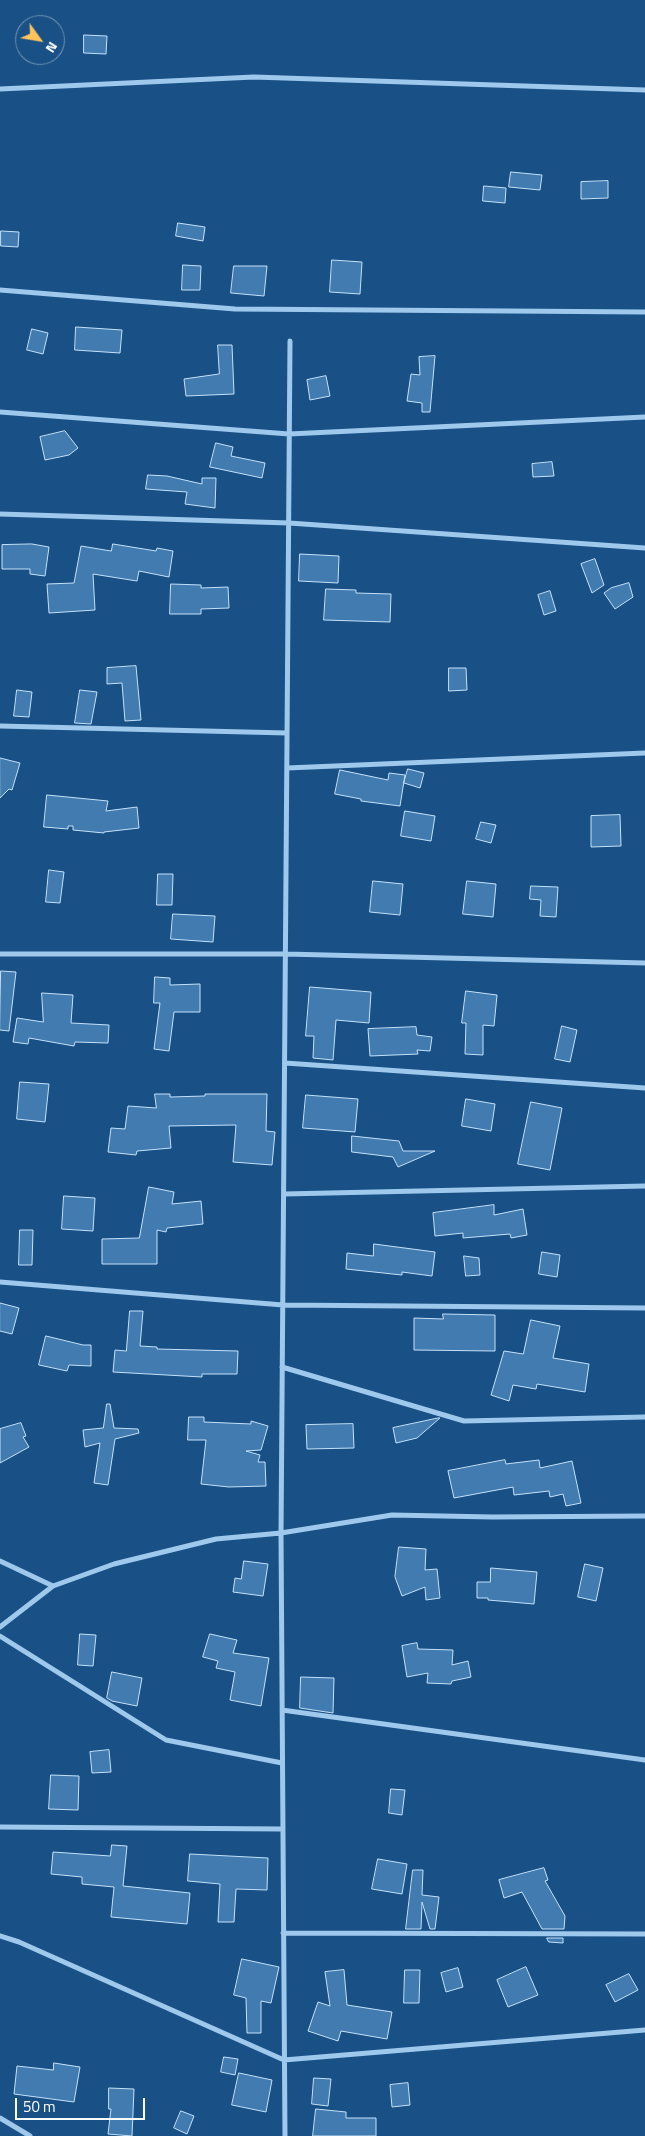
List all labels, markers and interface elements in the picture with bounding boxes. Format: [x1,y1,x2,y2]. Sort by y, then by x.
north arrow [15,15,65,65]
text: N [41,38,64,57]
scale bar [18,2088,148,2120]
text: 50 m [23,2095,56,2118]

